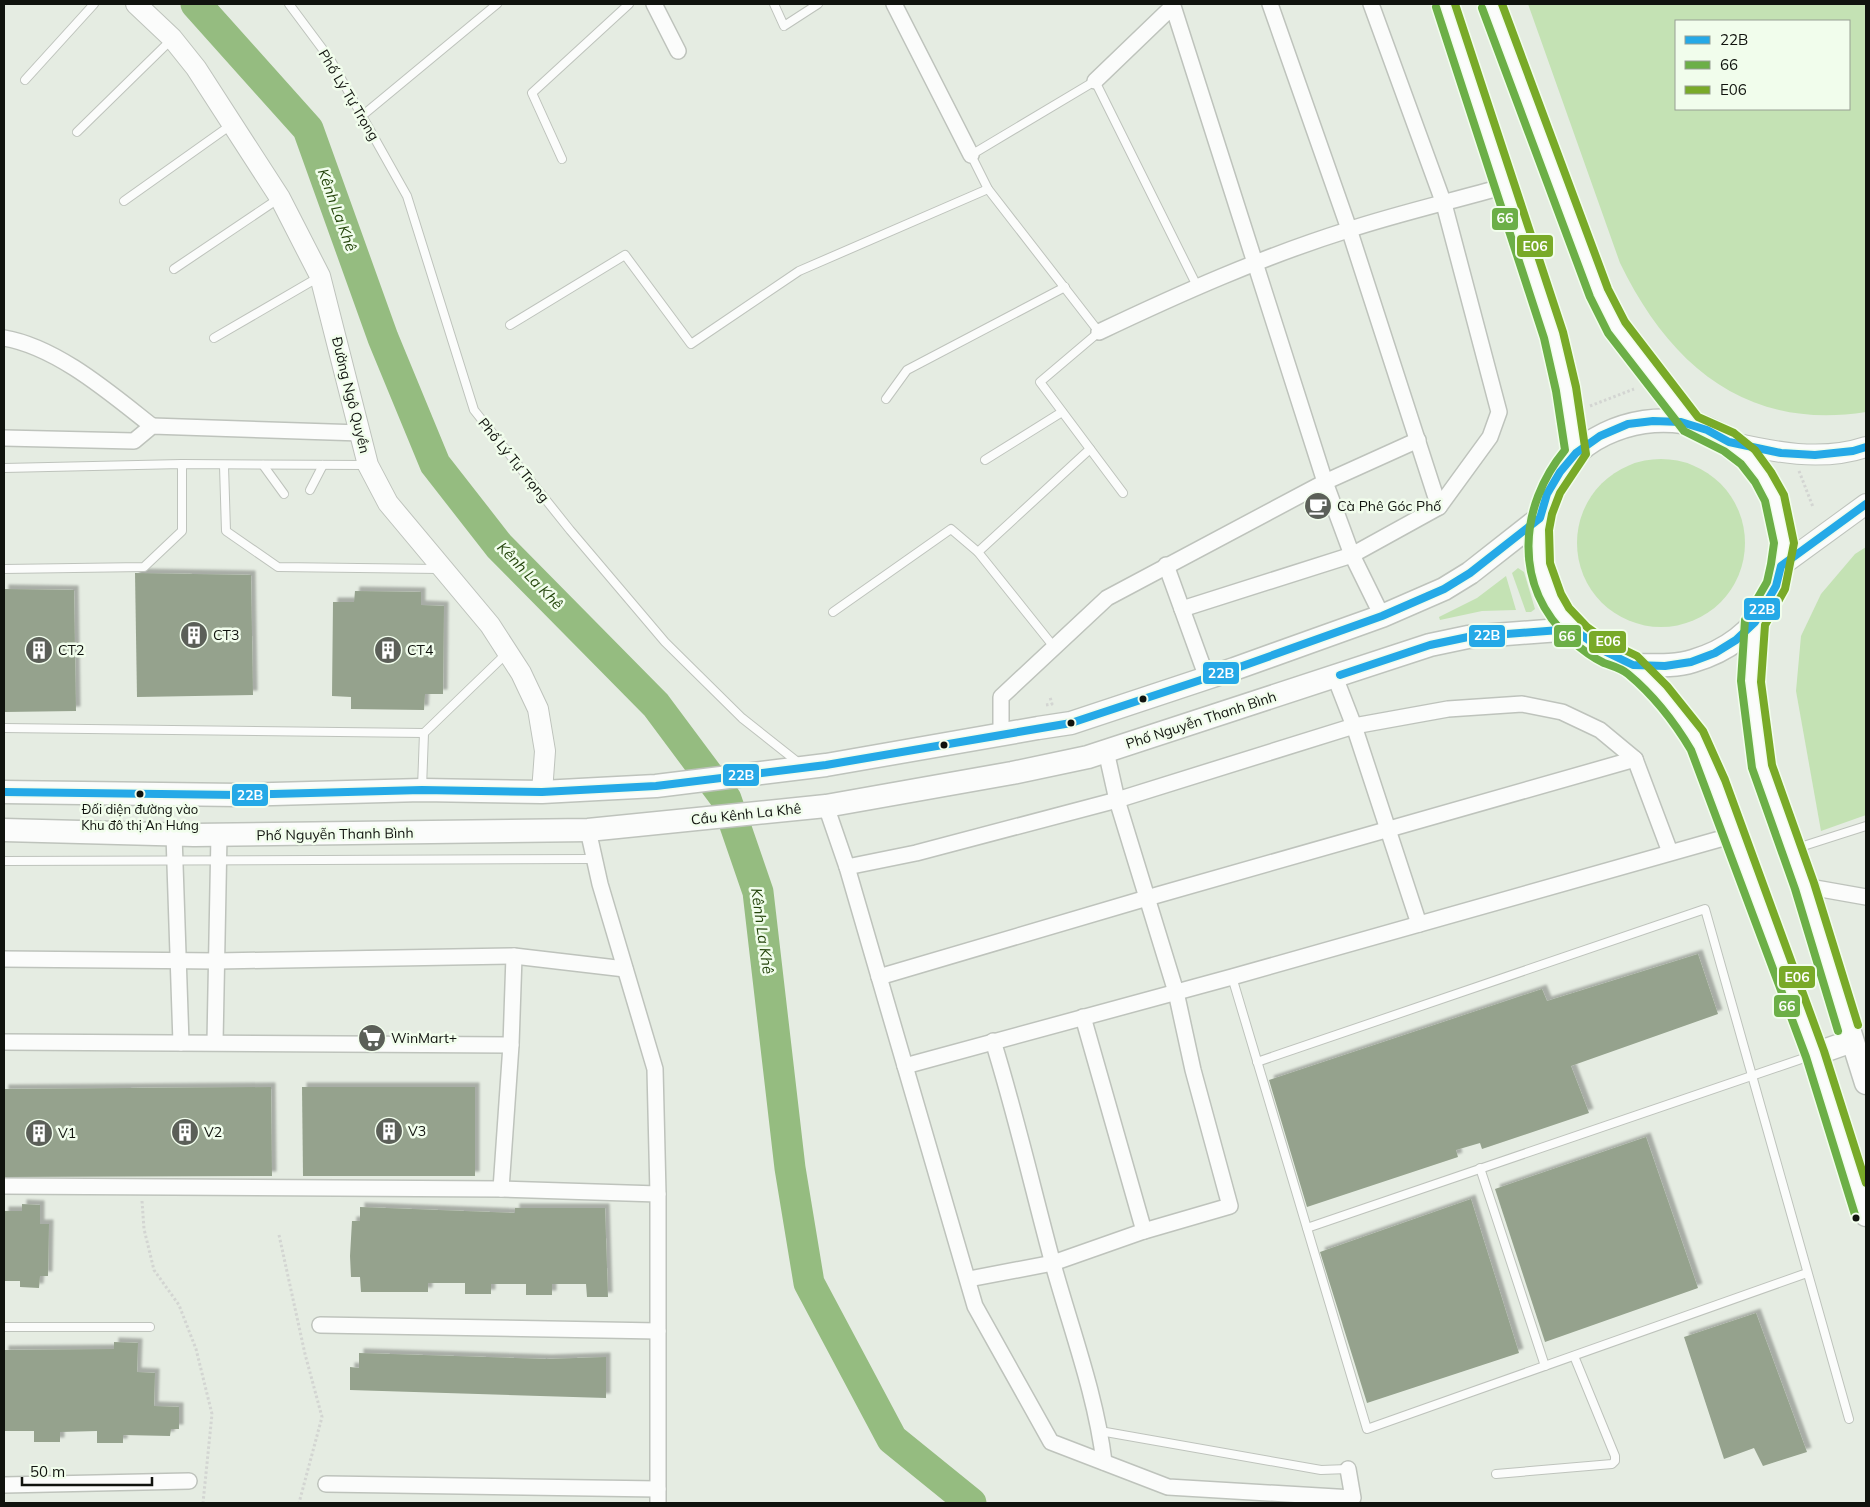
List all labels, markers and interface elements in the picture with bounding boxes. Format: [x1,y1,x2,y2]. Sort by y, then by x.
legend [1675,20,1850,110]
text: 22B [1720,30,1748,49]
street label: Phố Lý Tự Trọng [315,46,383,144]
text: 66 [1720,55,1738,74]
text: E06 [1720,80,1747,99]
water label: Kênh La Khê [314,166,361,254]
line badge: 66 [1491,207,1519,231]
text: 66 [1497,209,1513,227]
line badge: E06 [1516,234,1554,258]
text: E06 [1522,237,1548,255]
street label: Đường Ngô Quyền [328,335,374,455]
street label: Phố Lý Tự Trọng [475,414,553,506]
cafe icon: Cà Phê Góc Phố [1303,491,1333,521]
place label: Cà Phê Góc Phố [1337,497,1441,515]
water label: Kênh La Khê [493,538,567,613]
line badge: 22B [1743,597,1781,621]
text: 22B [1749,600,1776,618]
building icon: CT3 [179,620,209,650]
line badge: 22B [1468,624,1506,648]
line badge: 66 [1553,624,1582,648]
place label: CT3 [213,626,239,644]
text: 22B [1474,626,1501,644]
text: 66 [1559,627,1575,645]
line badge: E06 [1588,630,1627,654]
text: E06 [1595,632,1621,650]
building icon: CT2 [24,635,54,665]
building icon: CT4 [373,635,403,665]
place label: CT2 [58,641,84,659]
place label: CT4 [407,641,434,659]
line badge: 22B [1202,661,1240,685]
text: 22B [1208,664,1235,682]
street label: Phố Nguyễn Thanh Bình [1123,687,1279,753]
unlabelled marker [1138,694,1148,704]
unlabelled marker [1066,718,1076,728]
unlabelled marker [939,740,949,750]
line badge: 22B [722,763,760,787]
text: 22B [728,766,755,784]
line badge: 22B [231,783,269,807]
text: 22B [237,786,264,804]
marker: Đối diện đường vào Khu đô thị An Hưng [135,789,145,799]
street label: Cầu Kênh La Khê [690,799,802,829]
place label: Đối diện đường vào Khu đô thị An Hưng [81,801,199,833]
street label: Phố Nguyễn Thanh Bình [256,824,414,844]
water label: Kênh La Khê [747,887,778,975]
line badge: E06 [1778,965,1816,989]
text: E06 [1784,968,1810,986]
line badge: 66 [1773,994,1801,1018]
text: 66 [1779,997,1795,1015]
supermarket icon: WinMart+ [357,1023,387,1053]
place label: WinMart+ [391,1029,457,1047]
building icon: V3 [374,1116,404,1146]
building icon: V2 [170,1117,200,1147]
building icon: V1 [24,1118,54,1148]
place label: V3 [408,1122,426,1140]
place label: V2 [204,1123,222,1141]
place label: V1 [58,1124,76,1142]
unlabelled marker [1851,1213,1861,1223]
scale bar [22,1454,152,1486]
text: 50 m [30,1462,65,1481]

